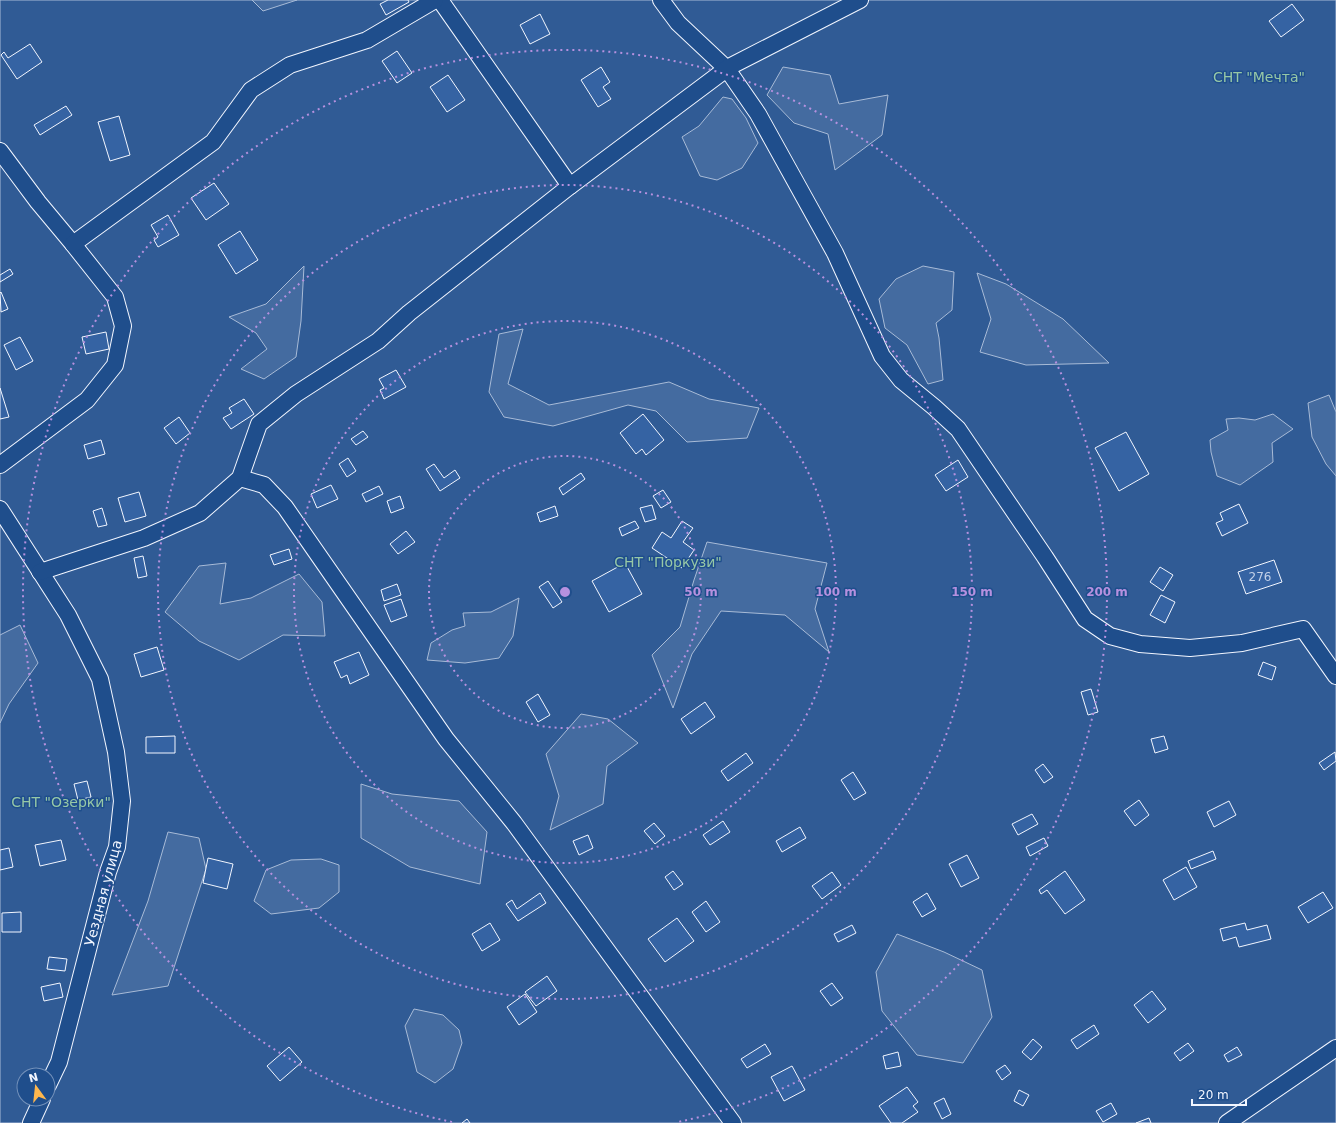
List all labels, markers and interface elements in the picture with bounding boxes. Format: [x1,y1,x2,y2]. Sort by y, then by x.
park label: СНТ "Мечта" [1213,69,1305,85]
park label: СНТ "Поркузи" [614,554,722,570]
house number: 276 [1249,570,1271,584]
centre of rings [558,585,572,599]
text: 50 m [684,585,718,599]
text: 100 m [815,585,857,599]
text: 150 m [951,585,993,599]
text: 200 m [1086,585,1128,599]
park label: СНТ "Озерки" [11,794,111,810]
street label: Уездная улица [81,838,125,948]
north arrow [16,1067,56,1107]
text: N [27,1070,40,1085]
scale bar [1192,1081,1246,1107]
text: 20 m [1198,1088,1229,1102]

